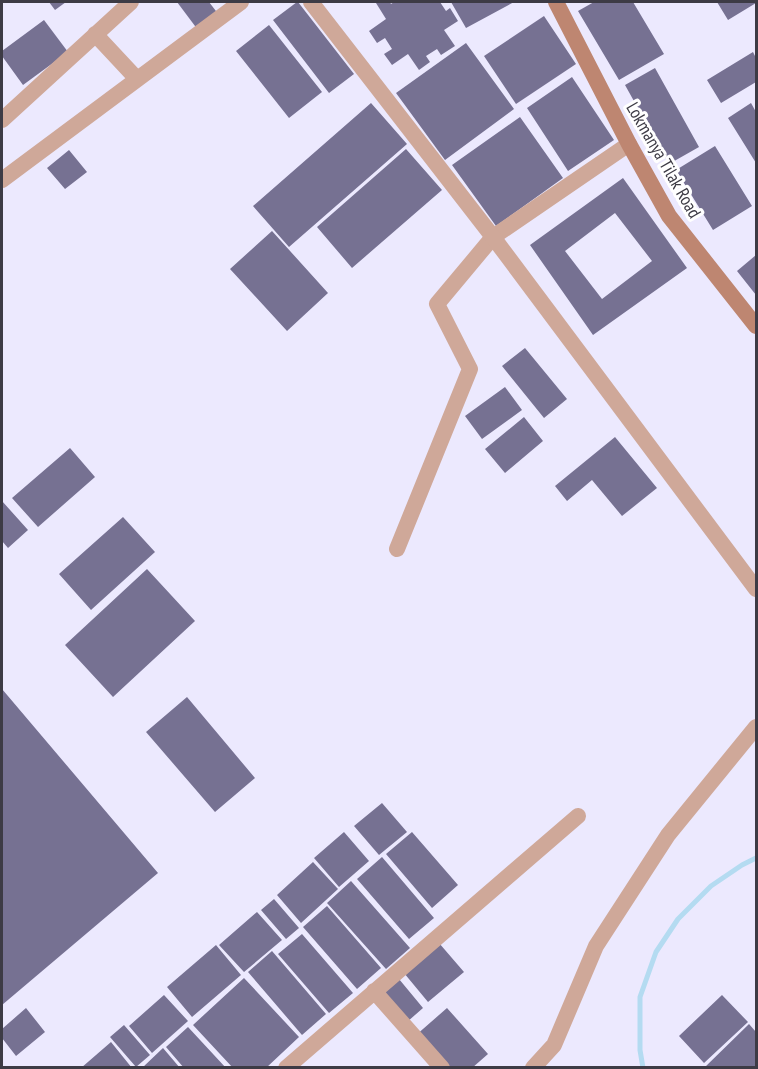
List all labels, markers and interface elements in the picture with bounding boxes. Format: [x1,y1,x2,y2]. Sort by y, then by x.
street label: Lokmanya Tilak Road [622,98,706,222]

